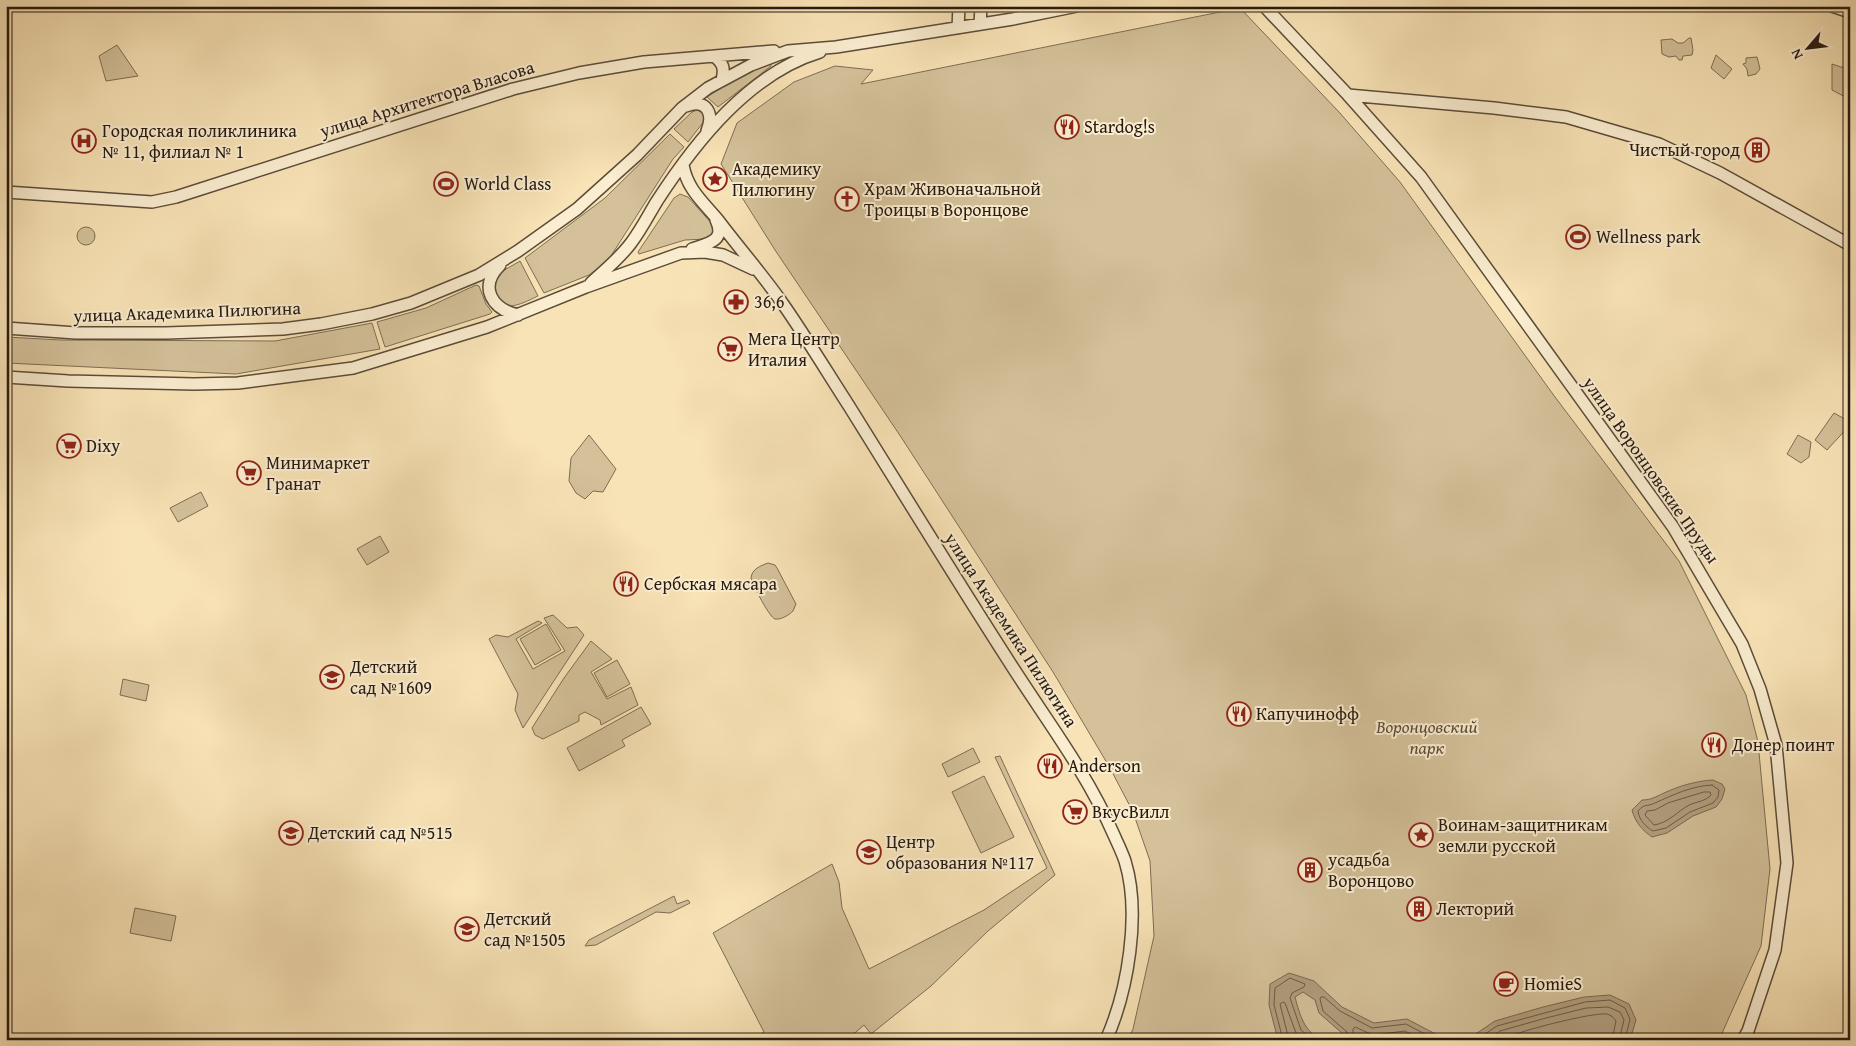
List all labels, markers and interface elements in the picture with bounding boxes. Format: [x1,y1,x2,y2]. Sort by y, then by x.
north arrow [1784,22,1834,72]
text: N [1785,45,1808,63]
street label: улица Архитектора Власова [315,53,538,144]
place label: Stardog!s [1084,113,1155,140]
restaurant icon: Stardog!s [1054,114,1080,140]
place label: Городская поликлиника № 11, филиал № 1 [102,117,297,165]
hospital icon: Городская поликлиника № 11, филиал № 1 [71,128,97,154]
place label: Чистый город [1629,136,1740,163]
building icon: Чистый город [1744,137,1770,163]
place label: Академику Пилюгину [732,155,821,203]
place icon: Академику Пилюгину [702,166,728,192]
place label: World Class [464,170,551,197]
sports icon: World Class [433,171,459,197]
place label: Храм Живоначальной Троицы в Воронцове [864,175,1041,223]
church icon: Храм Живоначальной Троицы в Воронцове [834,186,860,212]
place label: Wellness park [1596,223,1702,250]
sports icon: Wellness park [1565,224,1591,250]
place label: 36,6 [754,288,784,315]
pharmacy icon: 36,6 [723,289,749,315]
street label: улица Академика Пилюгина [72,294,302,329]
place label: Мега Центр Италия [748,325,840,373]
supermarket icon: Мега Центр Италия [717,336,743,362]
street label: улица Воронцовские Пруды [1576,370,1727,569]
place label: Dixy [86,432,120,459]
supermarket icon: Dixy [56,433,82,459]
place label: Минимаркет Гранат [266,449,370,497]
supermarket icon: Минимаркет Гранат [236,460,262,486]
street label: улица Академика Пилюгина [938,526,1085,733]
place label: Сербская мясара [644,570,777,597]
restaurant icon: Сербская мясара [613,571,639,597]
place label: Детский сад №1609 [349,653,432,701]
school or university icon: Детский сад №1609 [319,664,345,690]
place label: Капучинофф [1256,700,1359,727]
restaurant icon: Капучинофф [1226,701,1252,727]
park label: Воронцовский парк [1375,713,1478,761]
place label: Донер поинт [1731,731,1835,758]
restaurant icon: Донер поинт [1701,732,1727,758]
place label: Anderson [1068,752,1141,779]
restaurant icon: Anderson [1037,753,1063,779]
place label: ВкусВилл [1092,798,1170,825]
supermarket icon: ВкусВилл [1062,799,1088,825]
place label: Воинам-защитникам земли русской [1438,811,1608,859]
place label: Детский сад №515 [307,819,453,846]
school or university icon: Детский сад №515 [278,820,304,846]
place icon: Воинам-защитникам земли русской [1408,822,1434,848]
place label: Центр образования №117 [886,828,1034,876]
school or university icon: Центр образования №117 [856,839,882,865]
place label: усадьба Воронцово [1327,846,1414,894]
building icon: усадьба Воронцово [1297,857,1323,883]
place label: Лекторий [1436,895,1515,922]
building icon: Лекторий [1406,896,1432,922]
place label: Детский сад №1505 [483,905,566,953]
school or university icon: Детский сад №1505 [454,916,480,942]
place label: HomieS [1524,970,1582,997]
cafe icon: HomieS [1493,971,1519,997]

